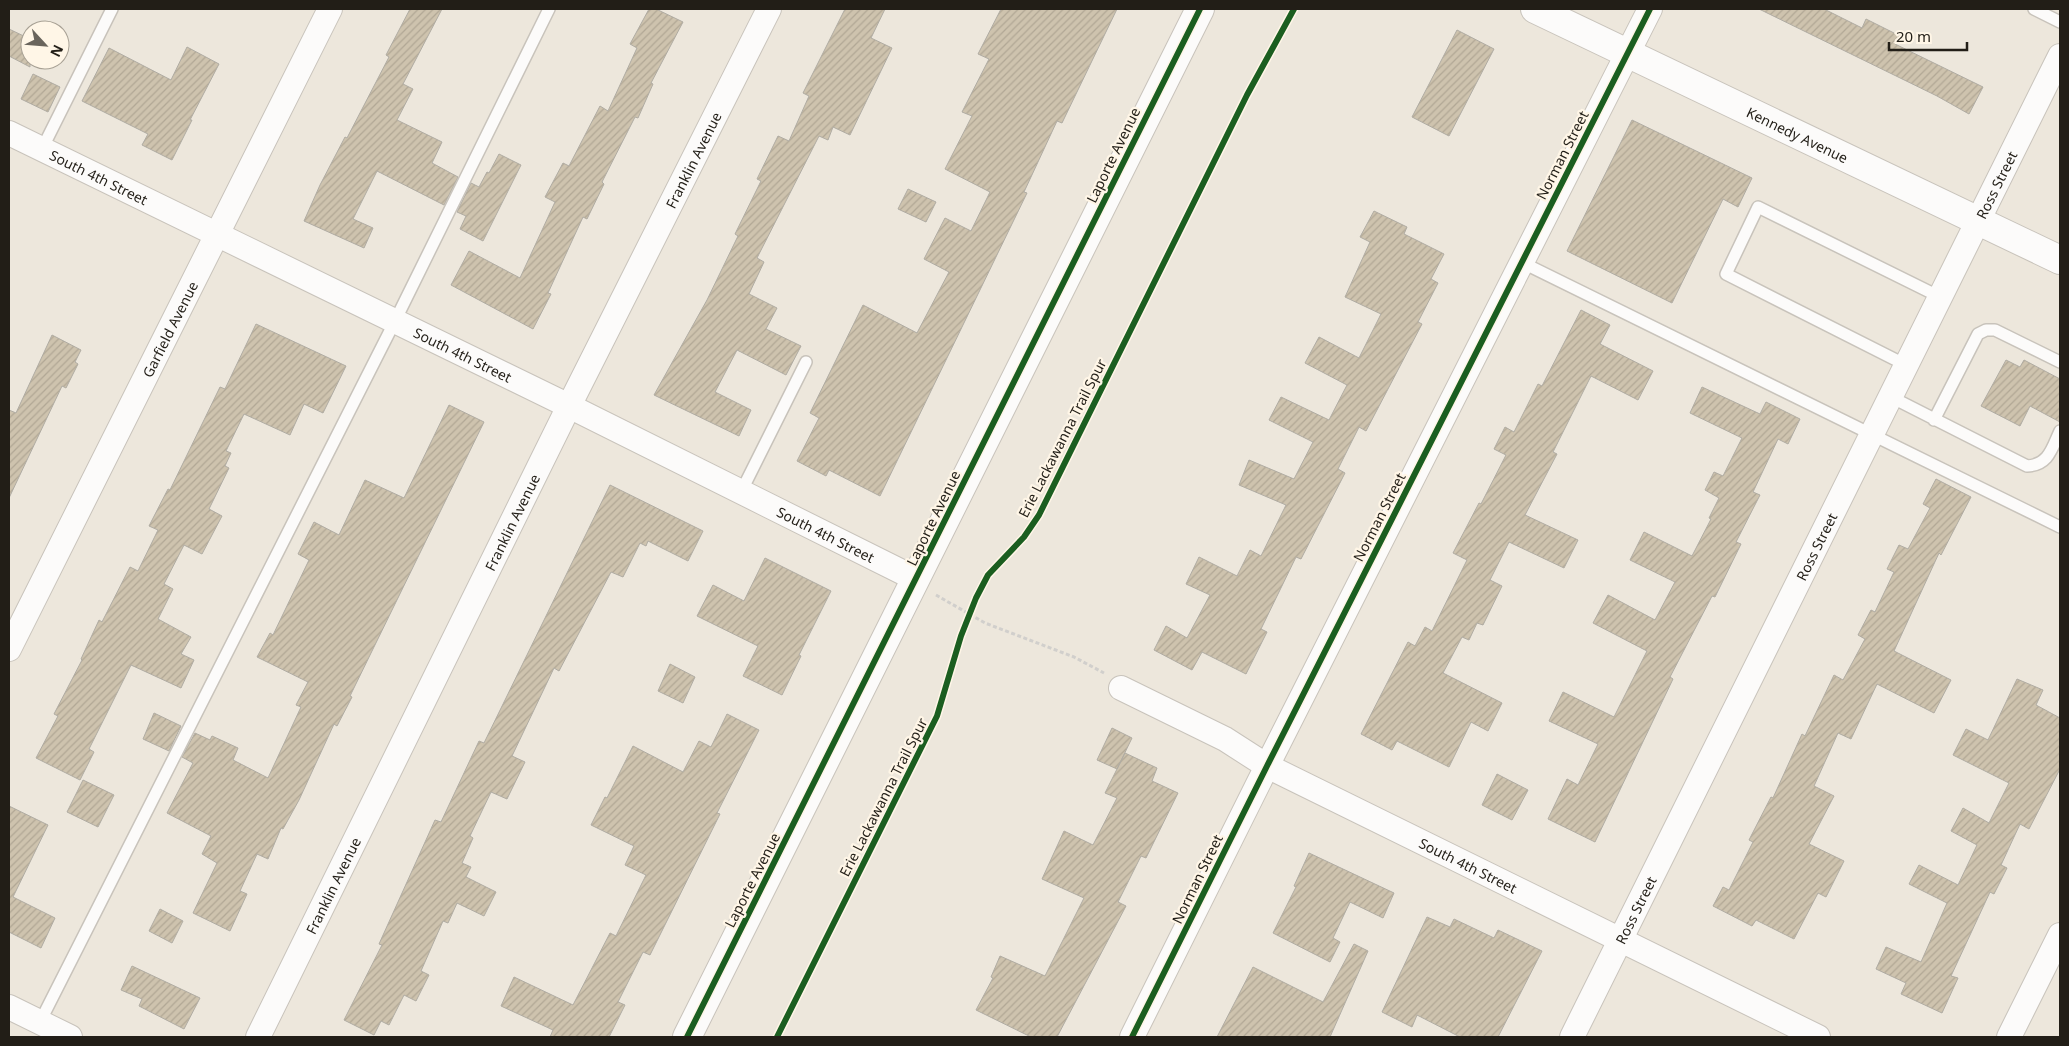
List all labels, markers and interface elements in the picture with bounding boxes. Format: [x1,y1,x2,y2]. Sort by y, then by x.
north arrow [20,20,70,70]
scale bar [1889,20,1966,52]
text: 20 m [1896,26,1931,46]
text: N [46,42,68,60]
street label: Kennedy Avenue [1744,102,1852,167]
street label: Laporte Avenue [1082,104,1144,206]
street label: Norman Street [1531,107,1593,203]
street label: Franklin Avenue [661,108,725,211]
street label: South 4th Street [47,145,151,209]
street label: Ross Street [1971,148,2021,222]
street label: Garfield Avenue [137,278,202,380]
street label: South 4th Street [411,322,515,386]
street label: Erie Lackawanna Trail Spur [1014,355,1110,521]
street label: Laporte Avenue [902,467,964,569]
street label: Norman Street [1348,469,1410,565]
street label: Franklin Avenue [480,471,544,574]
street label: South 4th Street [774,502,878,566]
street label: Ross Street [1791,509,1841,583]
street label: Erie Lackawanna Trail Spur [835,714,931,880]
street label: Laporte Avenue [720,829,784,931]
street label: Norman Street [1167,831,1227,927]
street label: South 4th Street [1416,833,1520,897]
street label: Franklin Avenue [301,834,365,937]
street label: Ross Street [1610,873,1660,947]

